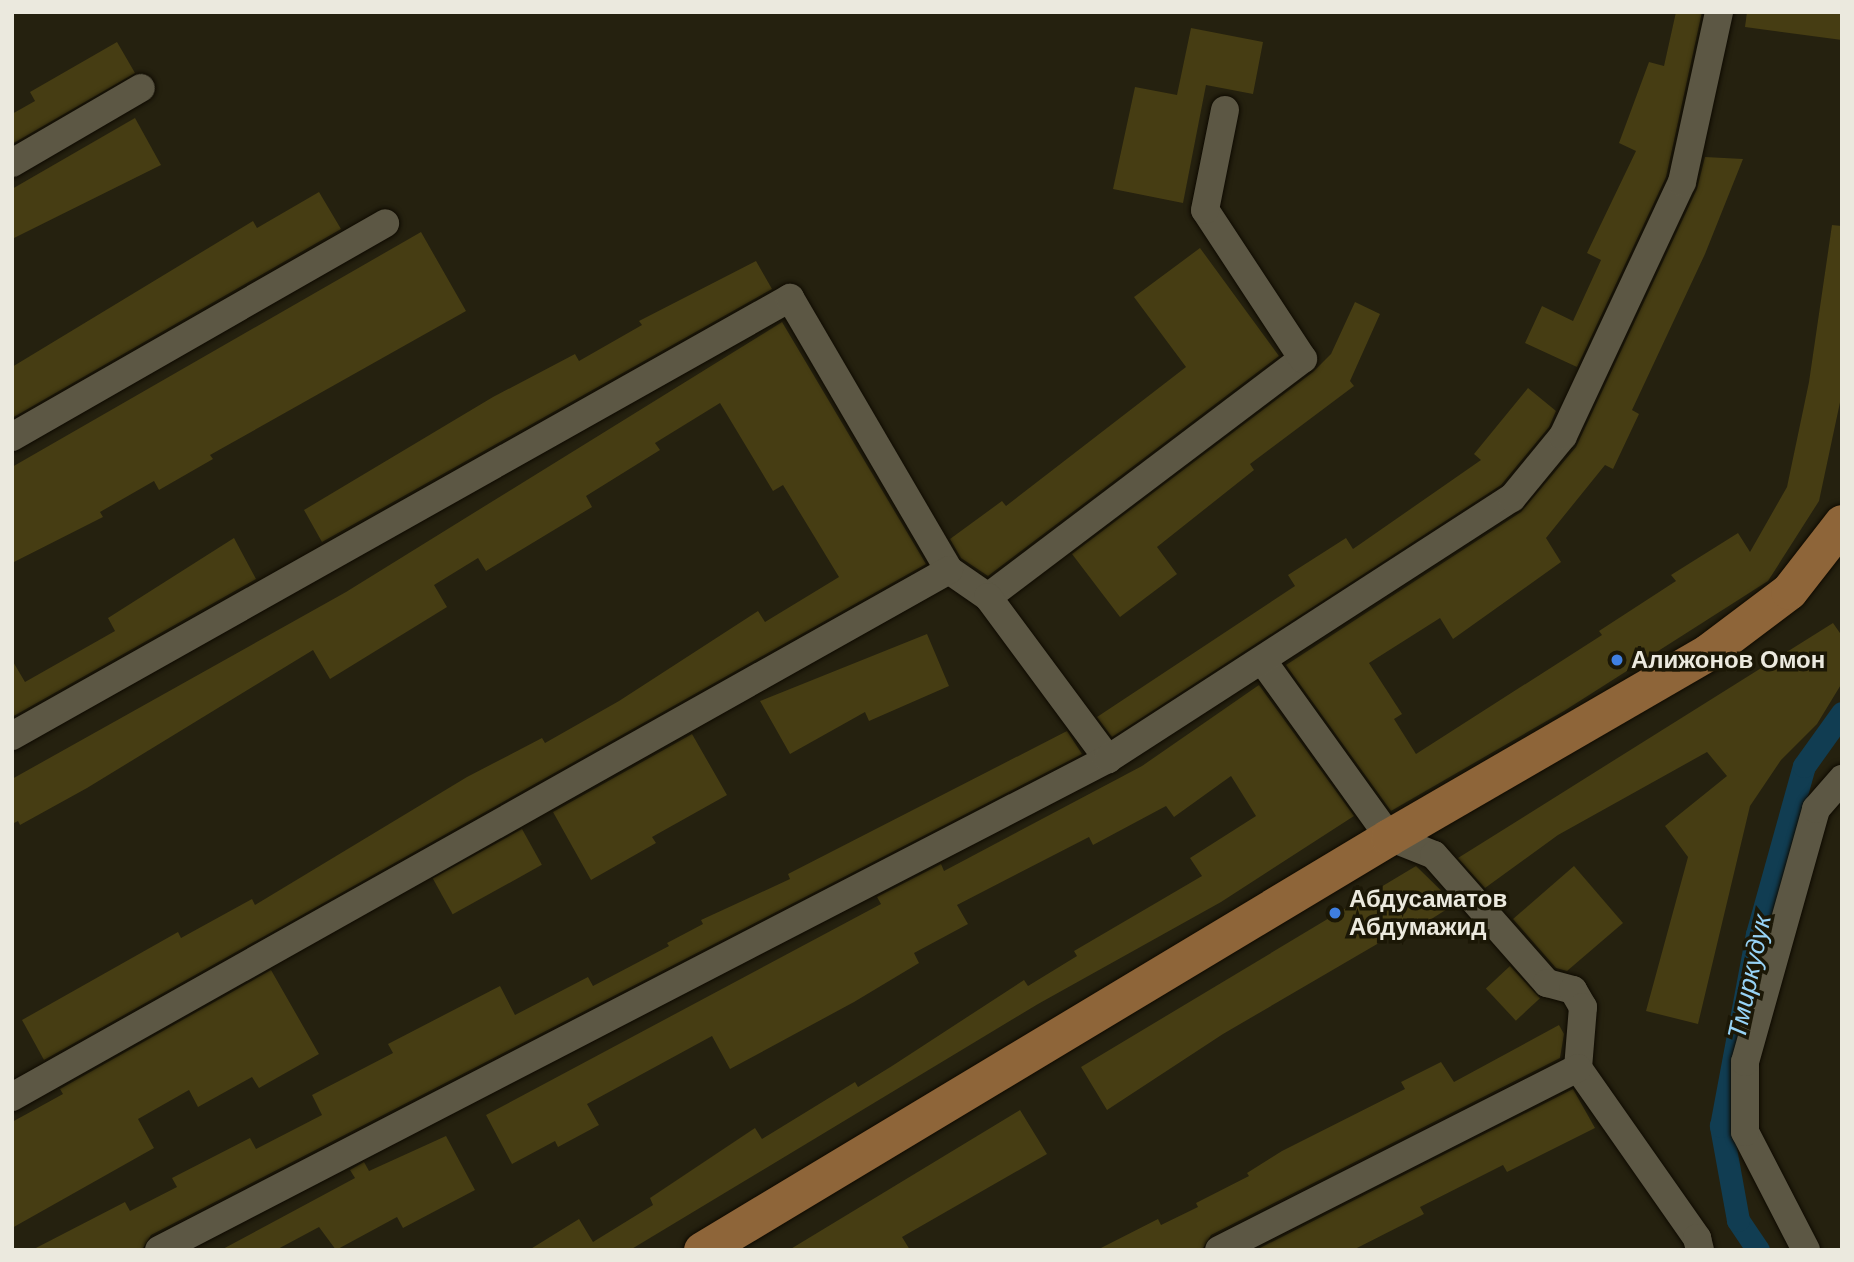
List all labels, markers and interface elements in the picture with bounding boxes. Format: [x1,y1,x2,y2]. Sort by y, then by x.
place label: Алижонов Омон [1631,646,1825,674]
marker: Алижонов Омон [1609,652,1625,668]
place label: Абдусаматов Абдумажид [1349,885,1507,941]
marker: Абдусаматов Абдумажид [1327,905,1343,921]
water label: Тмиркудук [1722,912,1778,1042]

